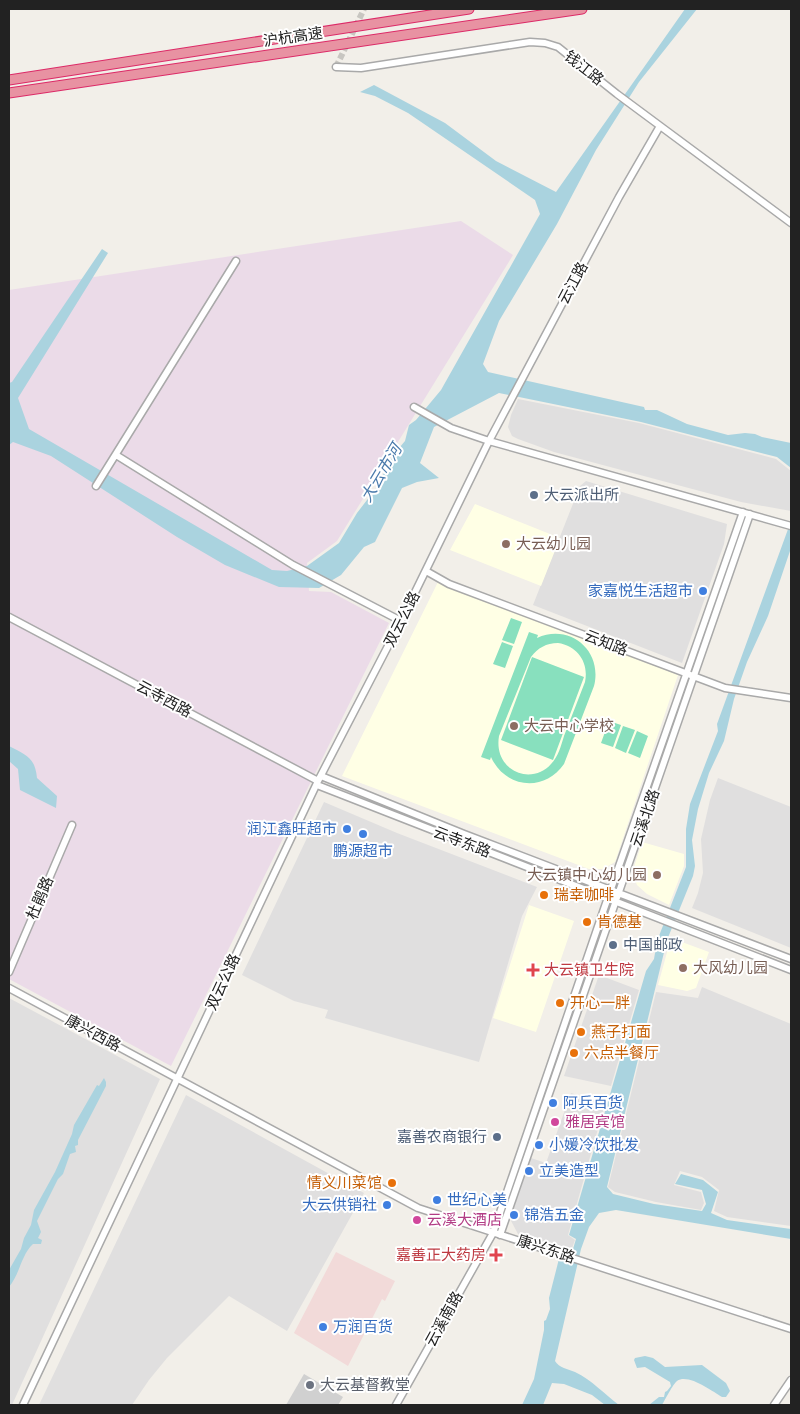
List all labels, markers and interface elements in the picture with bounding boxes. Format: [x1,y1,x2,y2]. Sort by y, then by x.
street label: 沪杭高速 [262,24,324,50]
street label: 钱江路 [561,47,607,89]
street label: 云江路 [554,259,592,307]
water label: 大云市河 [356,438,407,505]
place label: 大云派出所 [544,486,619,504]
marker: 大云派出所 [528,489,540,501]
place label: 大云幼儿园 [516,535,591,553]
marker: 大云幼儿园 [500,538,512,550]
place label: 家嘉悦生活超市 [588,582,693,600]
marker: 家嘉悦生活超市 [697,585,709,597]
street label: 双云公路 [380,588,424,650]
street label: 云知路 [582,627,630,659]
street label: 云寺西路 [133,677,195,721]
place label: 大云中心学校 [524,717,614,735]
marker: 大云中心学校 [508,720,520,732]
street label: 云溪北路 [627,787,663,849]
place label: 润江鑫旺超市 [247,820,337,838]
marker: 润江鑫旺超市 [341,823,353,835]
street label: 云寺东路 [431,823,493,861]
marker: 鹏源超市 [357,828,369,840]
place label: 鹏源超市 [333,842,393,860]
place label: 大云镇中心幼儿园 [527,866,647,884]
marker: 大云镇中心幼儿园 [651,869,663,881]
street label: 杜鹃路 [23,874,57,922]
place label: 瑞幸咖啡 [554,886,614,904]
marker: 瑞幸咖啡 [538,889,550,901]
place label: 肯德基 [597,913,642,931]
marker: 肯德基 [581,916,593,928]
place label: 中国邮政 [623,936,683,954]
marker: 中国邮政 [607,939,619,951]
street label: 双云公路 [202,951,244,1013]
place label: 大风幼儿园 [693,959,768,977]
place label: 大云镇卫生院 [544,961,634,979]
marker: 大风幼儿园 [677,962,689,974]
marker: 大云镇卫生院 [526,963,540,977]
place label: 开心一胖 [570,994,630,1012]
marker: 开心一胖 [554,997,566,1009]
street label: 康兴西路 [62,1011,124,1055]
place label: 燕子打面 [591,1023,651,1041]
marker: 燕子打面 [575,1026,587,1038]
place label: 六点半餐厅 [584,1044,659,1062]
marker: 六点半餐厅 [568,1047,580,1059]
place label: 阿兵百货 [563,1094,623,1112]
marker: 阿兵百货 [547,1097,559,1109]
place label: 雅居宾馆 [565,1113,625,1131]
marker: 雅居宾馆 [549,1116,561,1128]
place label: 嘉善农商银行 [397,1128,487,1146]
marker: 嘉善农商银行 [491,1131,503,1143]
place label: 小媛冷饮批发 [549,1136,639,1154]
marker: 小媛冷饮批发 [533,1139,545,1151]
place label: 立美造型 [539,1162,599,1180]
marker: 立美造型 [523,1165,535,1177]
place label: 情义川菜馆 [307,1174,382,1192]
marker: 情义川菜馆 [386,1177,398,1189]
place label: 世纪心美 [447,1191,507,1209]
marker: 世纪心美 [431,1194,443,1206]
place label: 大云供销社 [302,1196,377,1214]
marker: 大云供销社 [381,1199,393,1211]
place label: 锦浩五金 [524,1206,584,1224]
marker: 锦浩五金 [508,1209,520,1221]
place label: 云溪大酒店 [427,1211,502,1229]
marker: 云溪大酒店 [411,1214,423,1226]
street label: 康兴东路 [515,1231,577,1267]
place label: 嘉善正大药房 [396,1246,486,1264]
marker: 嘉善正大药房 [490,1249,502,1261]
street label: 云溪南路 [422,1288,466,1350]
place label: 万润百货 [333,1318,393,1336]
marker: 万润百货 [317,1321,329,1333]
place label: 大云基督教堂 [320,1376,410,1394]
marker: 大云基督教堂 [304,1379,316,1391]

